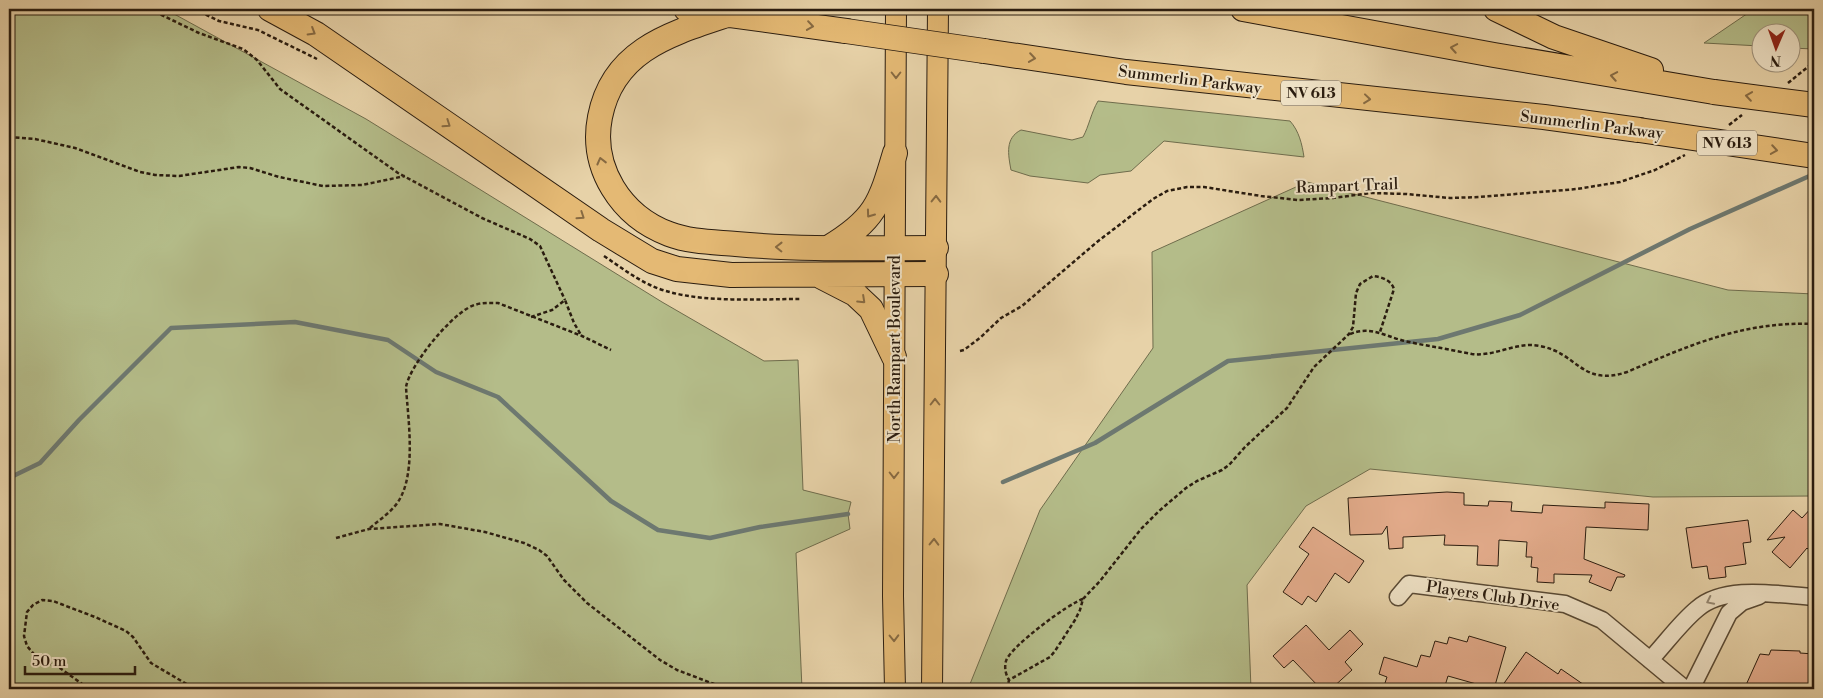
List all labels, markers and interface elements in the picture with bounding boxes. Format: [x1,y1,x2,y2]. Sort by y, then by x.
one-way arrow [806,21,815,31]
north arrow [1750,22,1800,72]
one-way arrow [307,26,316,36]
one-way arrow [1449,43,1458,53]
text: N [1770,51,1781,69]
one-way arrow [1028,52,1036,63]
street label: Summerlin Parkway [1117,61,1263,99]
one-way arrow [1610,71,1618,81]
one-way arrow [891,72,901,79]
road number: NV 613 [1281,80,1341,106]
one-way arrow [1744,91,1752,102]
one-way arrow [1363,93,1371,104]
street label: Summerlin Parkway [1519,106,1665,144]
one-way arrow [441,118,450,127]
road number: NV 613 [1697,130,1757,156]
one-way arrow [1770,144,1779,154]
one-way arrow [596,157,607,166]
street label: Rampart Trail [1295,174,1399,198]
one-way arrow [931,195,942,203]
one-way arrow [867,208,876,218]
one-way arrow [575,210,584,219]
one-way arrow [775,242,782,252]
street label: North Rampart Boulevard [885,255,905,443]
one-way arrow [857,295,866,304]
one-way arrow [930,398,940,406]
one-way arrow [889,472,899,480]
one-way arrow [929,537,939,545]
street label: Players Club Drive [1425,577,1561,615]
one-way arrow [1707,595,1716,605]
one-way arrow [889,634,899,642]
scale bar [25,643,135,675]
text: 50 m [32,652,66,671]

